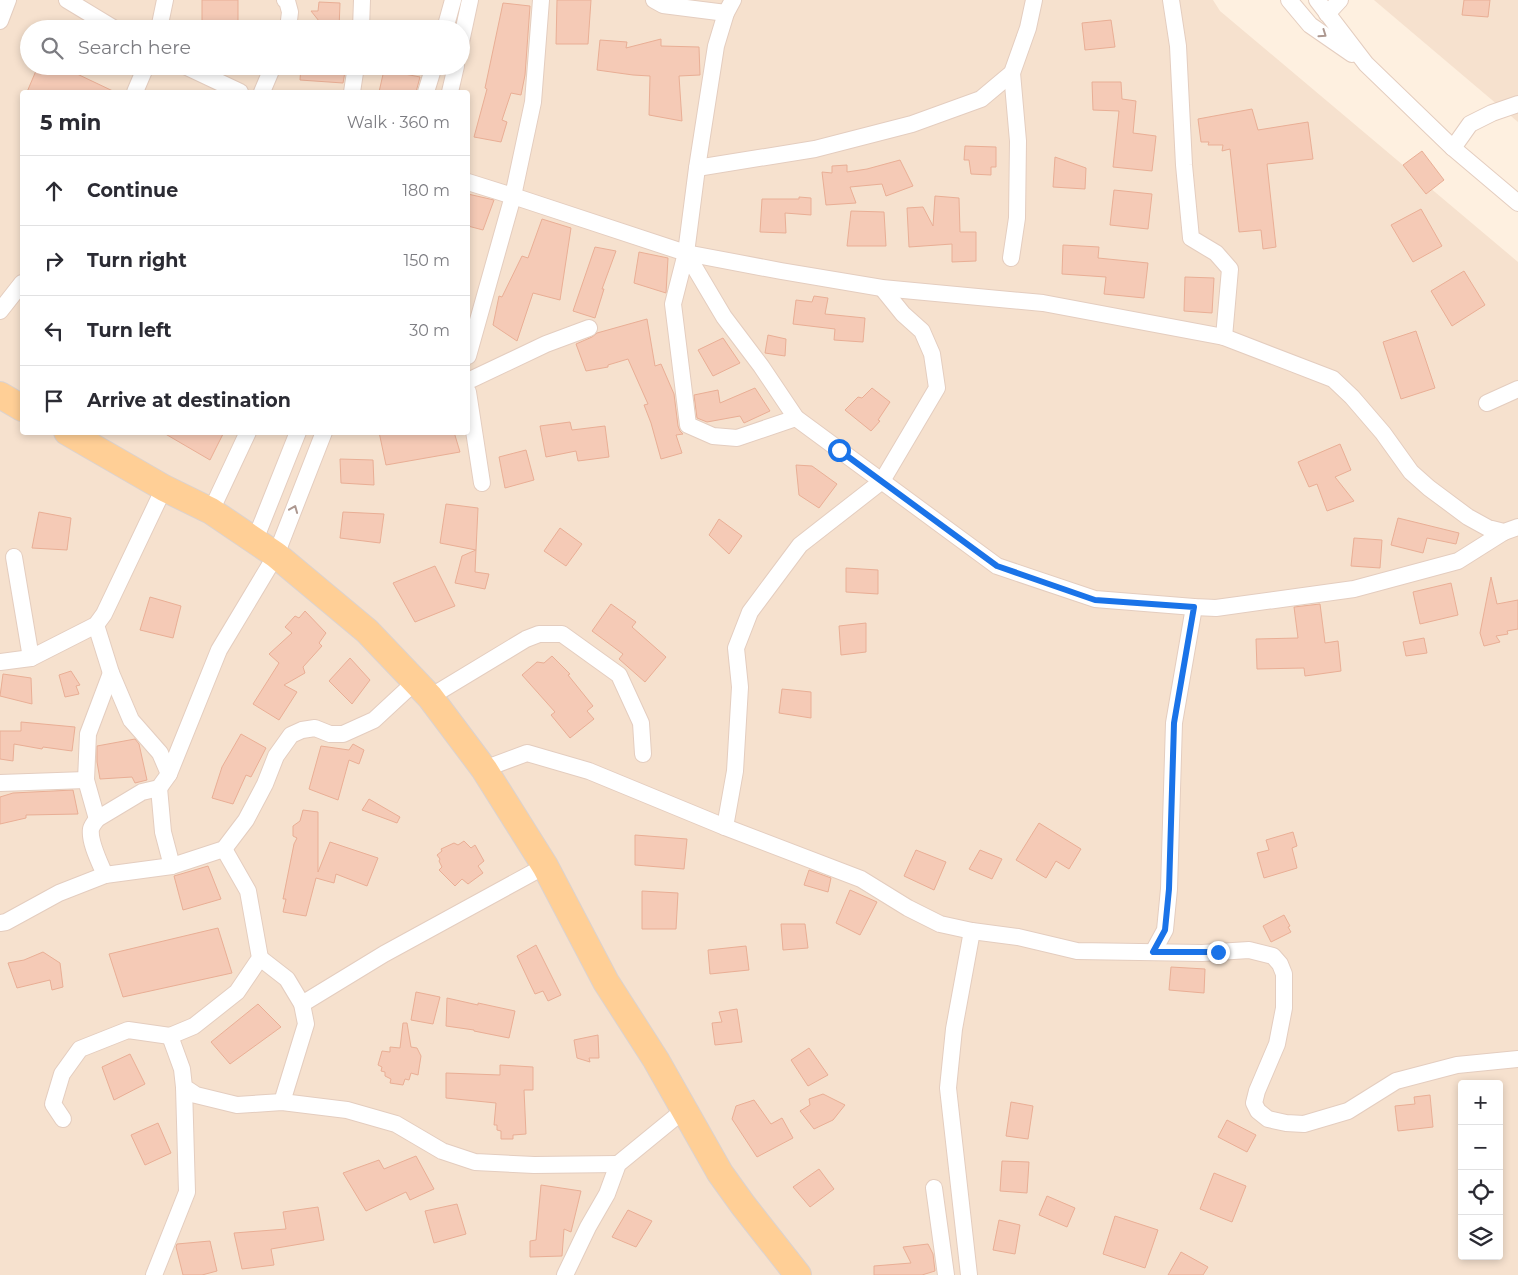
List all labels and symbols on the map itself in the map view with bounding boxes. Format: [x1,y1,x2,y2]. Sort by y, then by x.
one-way arrow [1317,28,1327,37]
route start [828,439,851,462]
one-way arrow [288,505,298,514]
route end [1207,941,1230,964]

